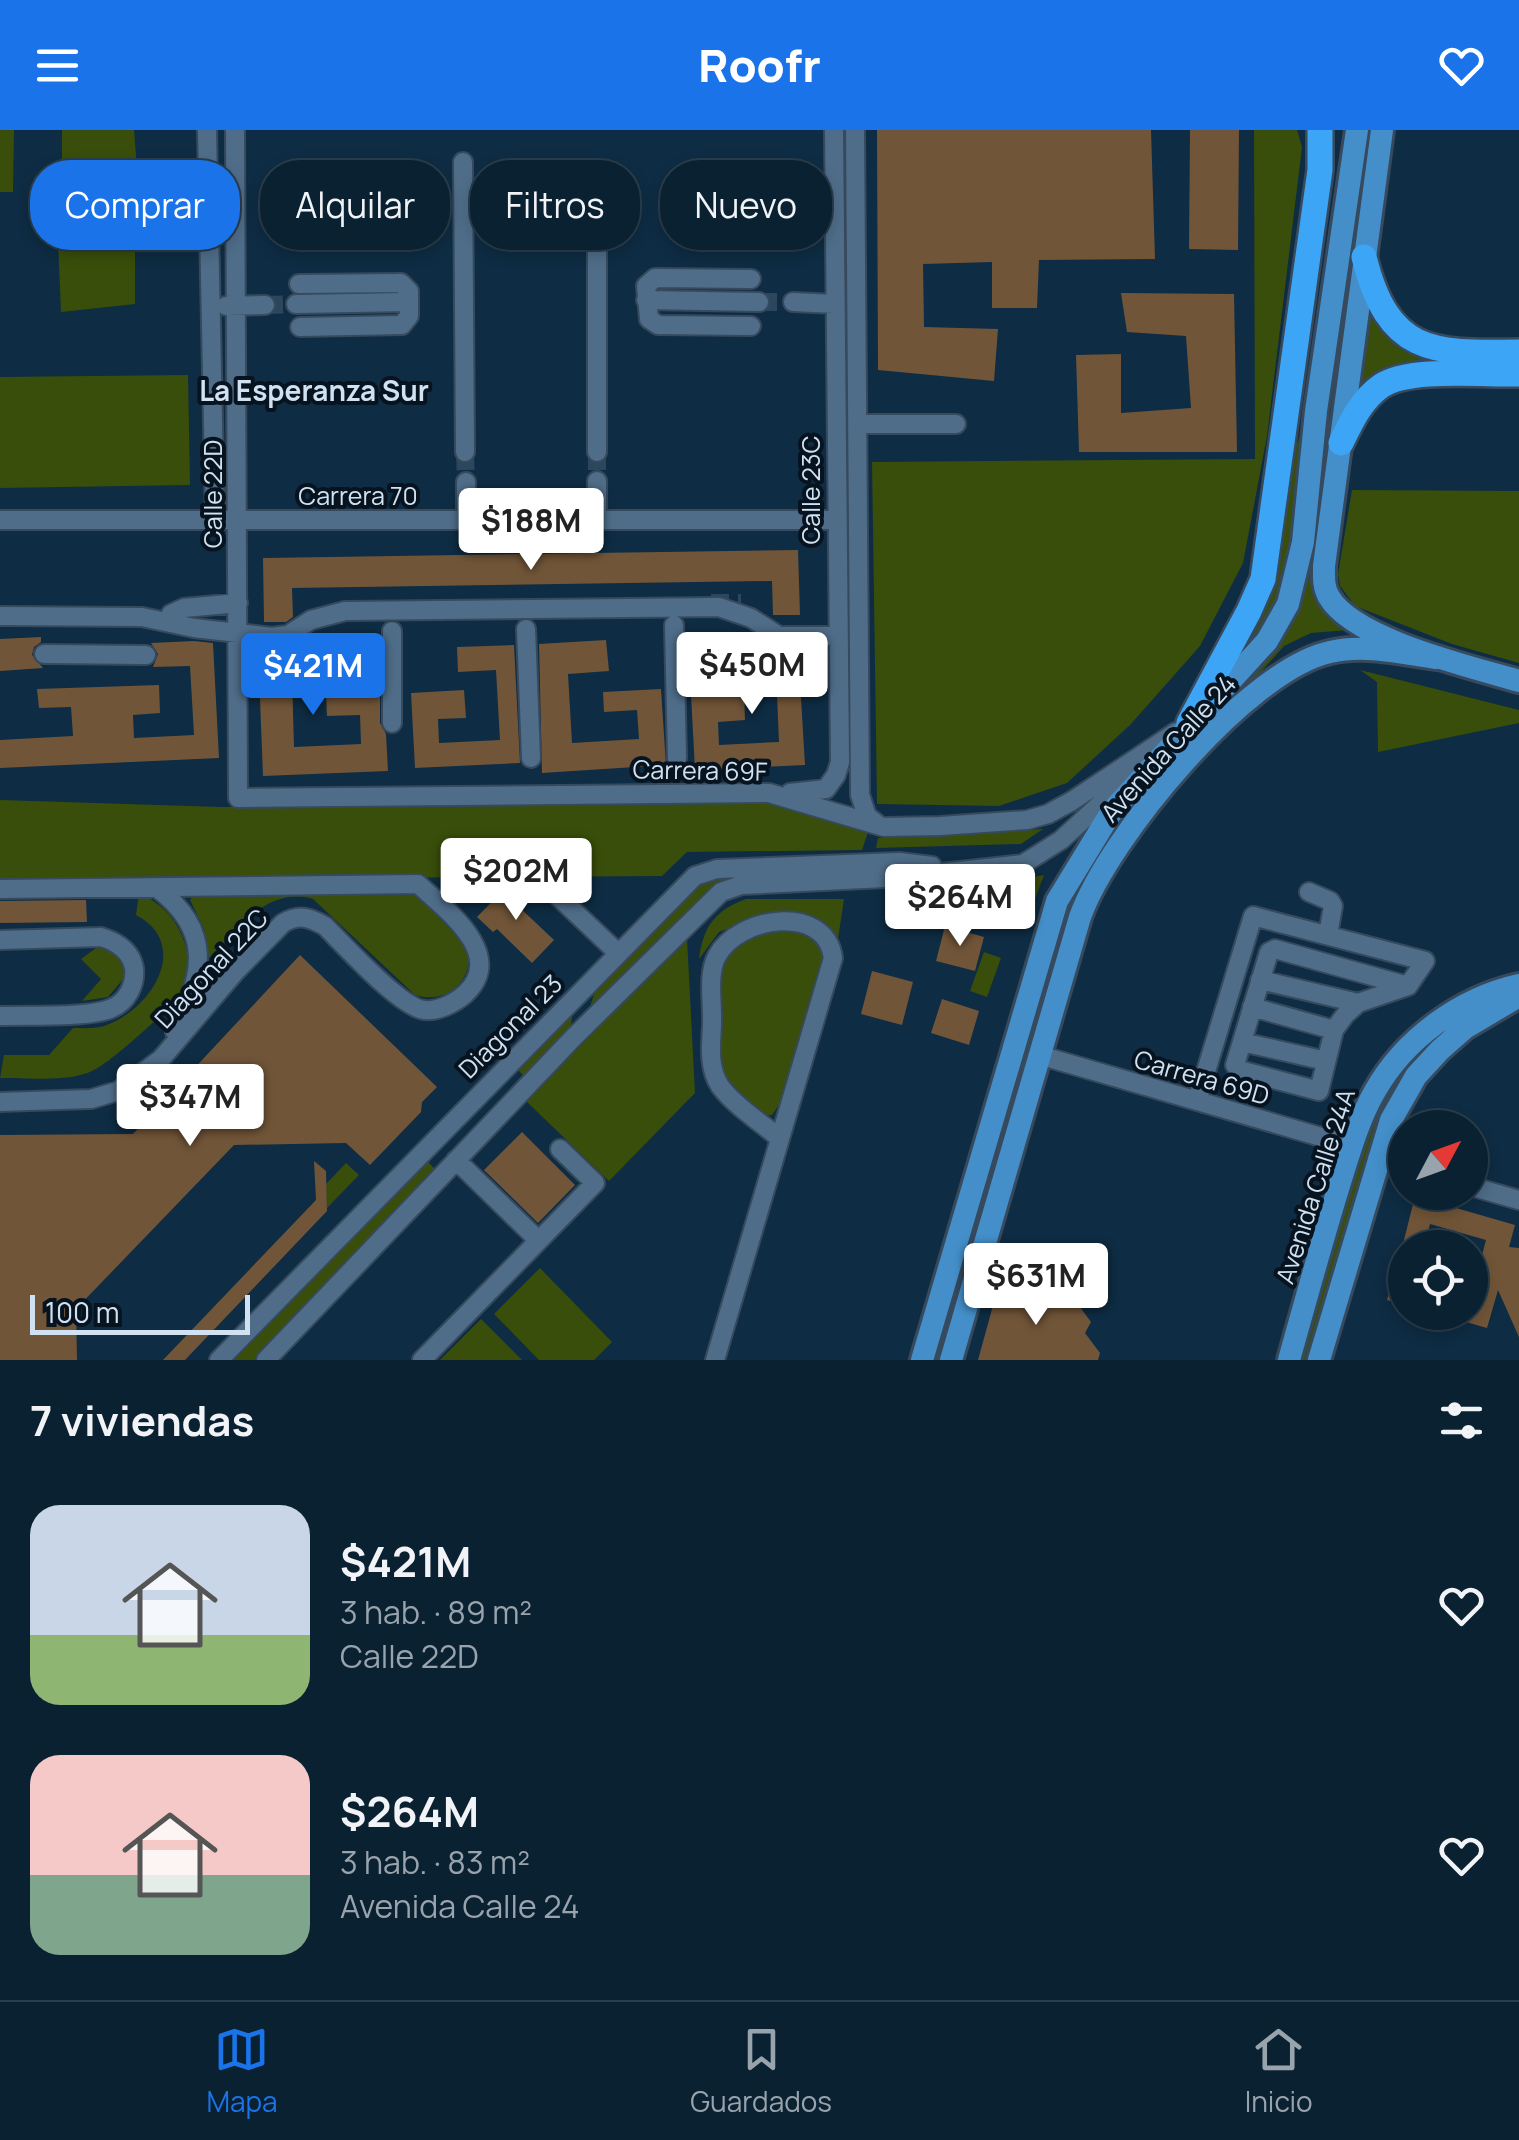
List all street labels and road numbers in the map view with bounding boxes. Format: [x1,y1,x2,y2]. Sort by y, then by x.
street label: Calle 23C [793,435,828,545]
street label: Calle 22D [195,440,230,548]
street label: Carrera 70 [298,478,418,513]
street label: Avenida Calle 24 [1092,667,1244,829]
street label: Carrera 69F [632,751,768,789]
street label: Diagonal 22C [146,900,276,1036]
street label: Diagonal 23 [450,966,570,1086]
street label: Carrera 69D [1130,1041,1274,1113]
street label: Avenida Calle 24A [1267,1084,1363,1288]

